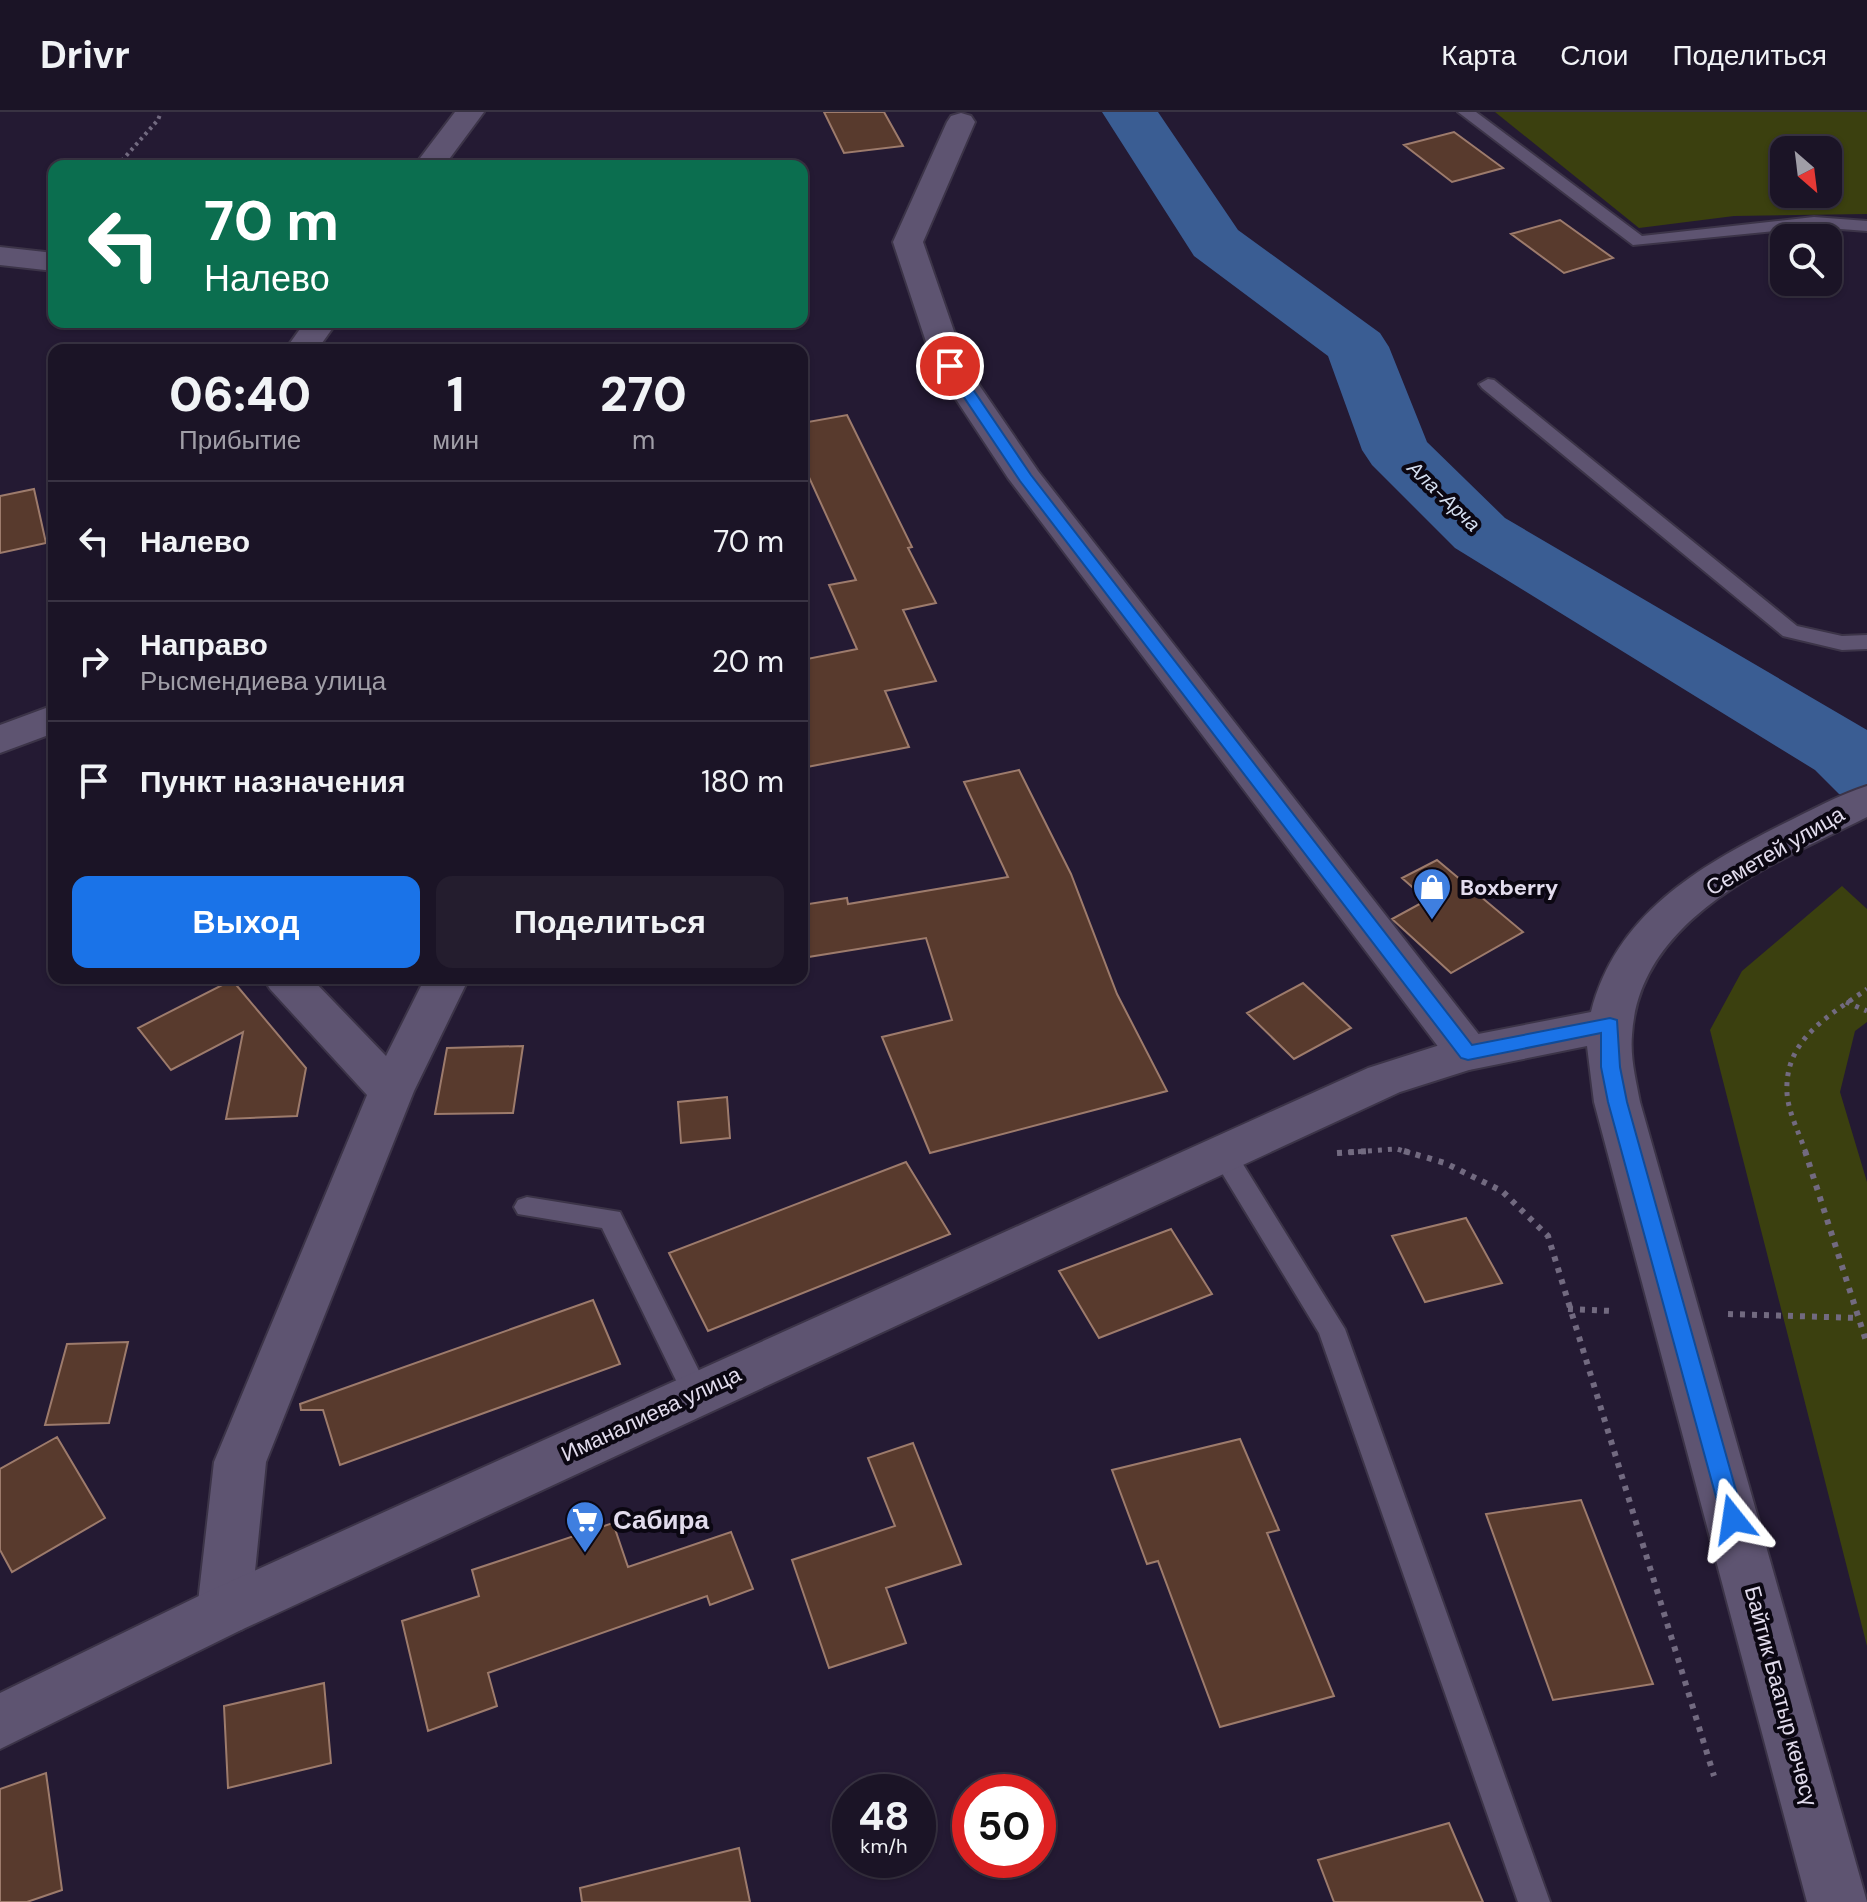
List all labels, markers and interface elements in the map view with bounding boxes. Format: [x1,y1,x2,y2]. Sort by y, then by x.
text: Drivr [40,30,130,80]
text: Карта [1441,37,1516,74]
text: Слои [1560,37,1628,74]
text: Поделиться [1672,37,1827,74]
north arrow [1770,136,1842,208]
map controls [1770,136,1842,296]
text: 70 m [204,184,339,257]
icon: left [72,192,176,296]
button: search [1770,224,1842,296]
text: Налево [204,255,330,302]
pin [916,332,984,400]
icon: arrive [928,344,972,388]
text: 06:40 [169,363,311,426]
text: 1 [447,363,464,426]
text: 270 [600,363,687,426]
text: Прибытие [179,423,301,457]
text: мин [432,423,479,457]
text: m [632,423,655,457]
water label: Ала-Арча [1401,454,1486,537]
icon: left [72,519,116,563]
text: Налево [140,522,250,561]
text: 70 m [713,522,784,561]
text: Направо [140,625,268,664]
icon: right [72,639,116,683]
text: 20 m [712,642,784,681]
text: Рысмендиева улица [140,664,386,698]
icon: arrive [72,759,116,803]
text: Пункт назначения [140,762,405,801]
text: 180 m [701,762,784,801]
street label: Семетей улица [1700,799,1850,902]
shop icon: Boxberry [1411,866,1453,921]
place label: Boxberry [1460,873,1558,902]
button: Выход [72,876,420,968]
button: Поделиться [436,876,784,968]
street label: Иманалиева улица [557,1359,746,1468]
position arrow [1691,1477,1775,1561]
supermarket icon: Сабира [564,1499,606,1554]
place label: Сабира [613,1503,709,1537]
street label: Байтик Баатыр көчөсү [1738,1583,1824,1809]
speed limit sign: 50 [952,1774,1056,1878]
text: 48 [858,1790,910,1842]
text: km/h [860,1833,908,1859]

